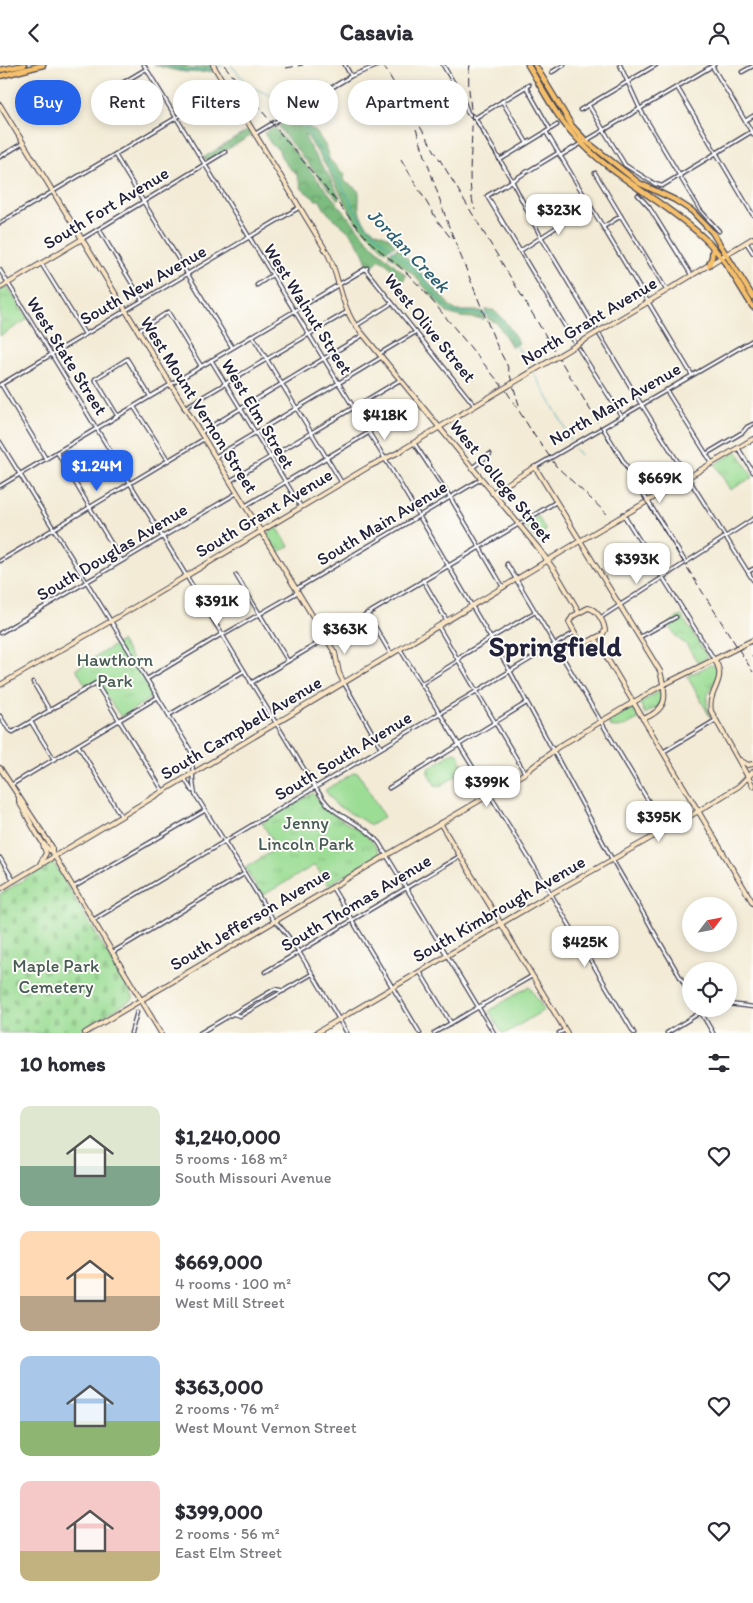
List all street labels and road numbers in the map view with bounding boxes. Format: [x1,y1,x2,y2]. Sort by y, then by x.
street label: South Fort Avenue [39,162,173,254]
street label: West Walnut Street [259,239,357,379]
street label: South New Avenue [76,240,210,330]
street label: West Olive Street [379,269,481,387]
street label: North Grant Avenue [517,272,661,370]
street label: West State Street [22,293,112,419]
street label: West Mount Vernon Street [136,312,263,498]
street label: West Elm Street [217,355,300,473]
street label: North Main Avenue [545,357,685,451]
street label: West College Street [445,415,557,547]
street label: South Grant Avenue [191,463,337,563]
street label: South Main Avenue [313,475,451,571]
street label: South Douglas Avenue [33,498,191,606]
street label: South Campbell Avenue [156,671,326,785]
street label: South South Avenue [270,706,416,806]
street label: South Thomas Avenue [277,849,435,957]
street label: South Kimbrough Avenue [409,851,589,967]
street label: South Jefferson Avenue [166,862,334,976]

